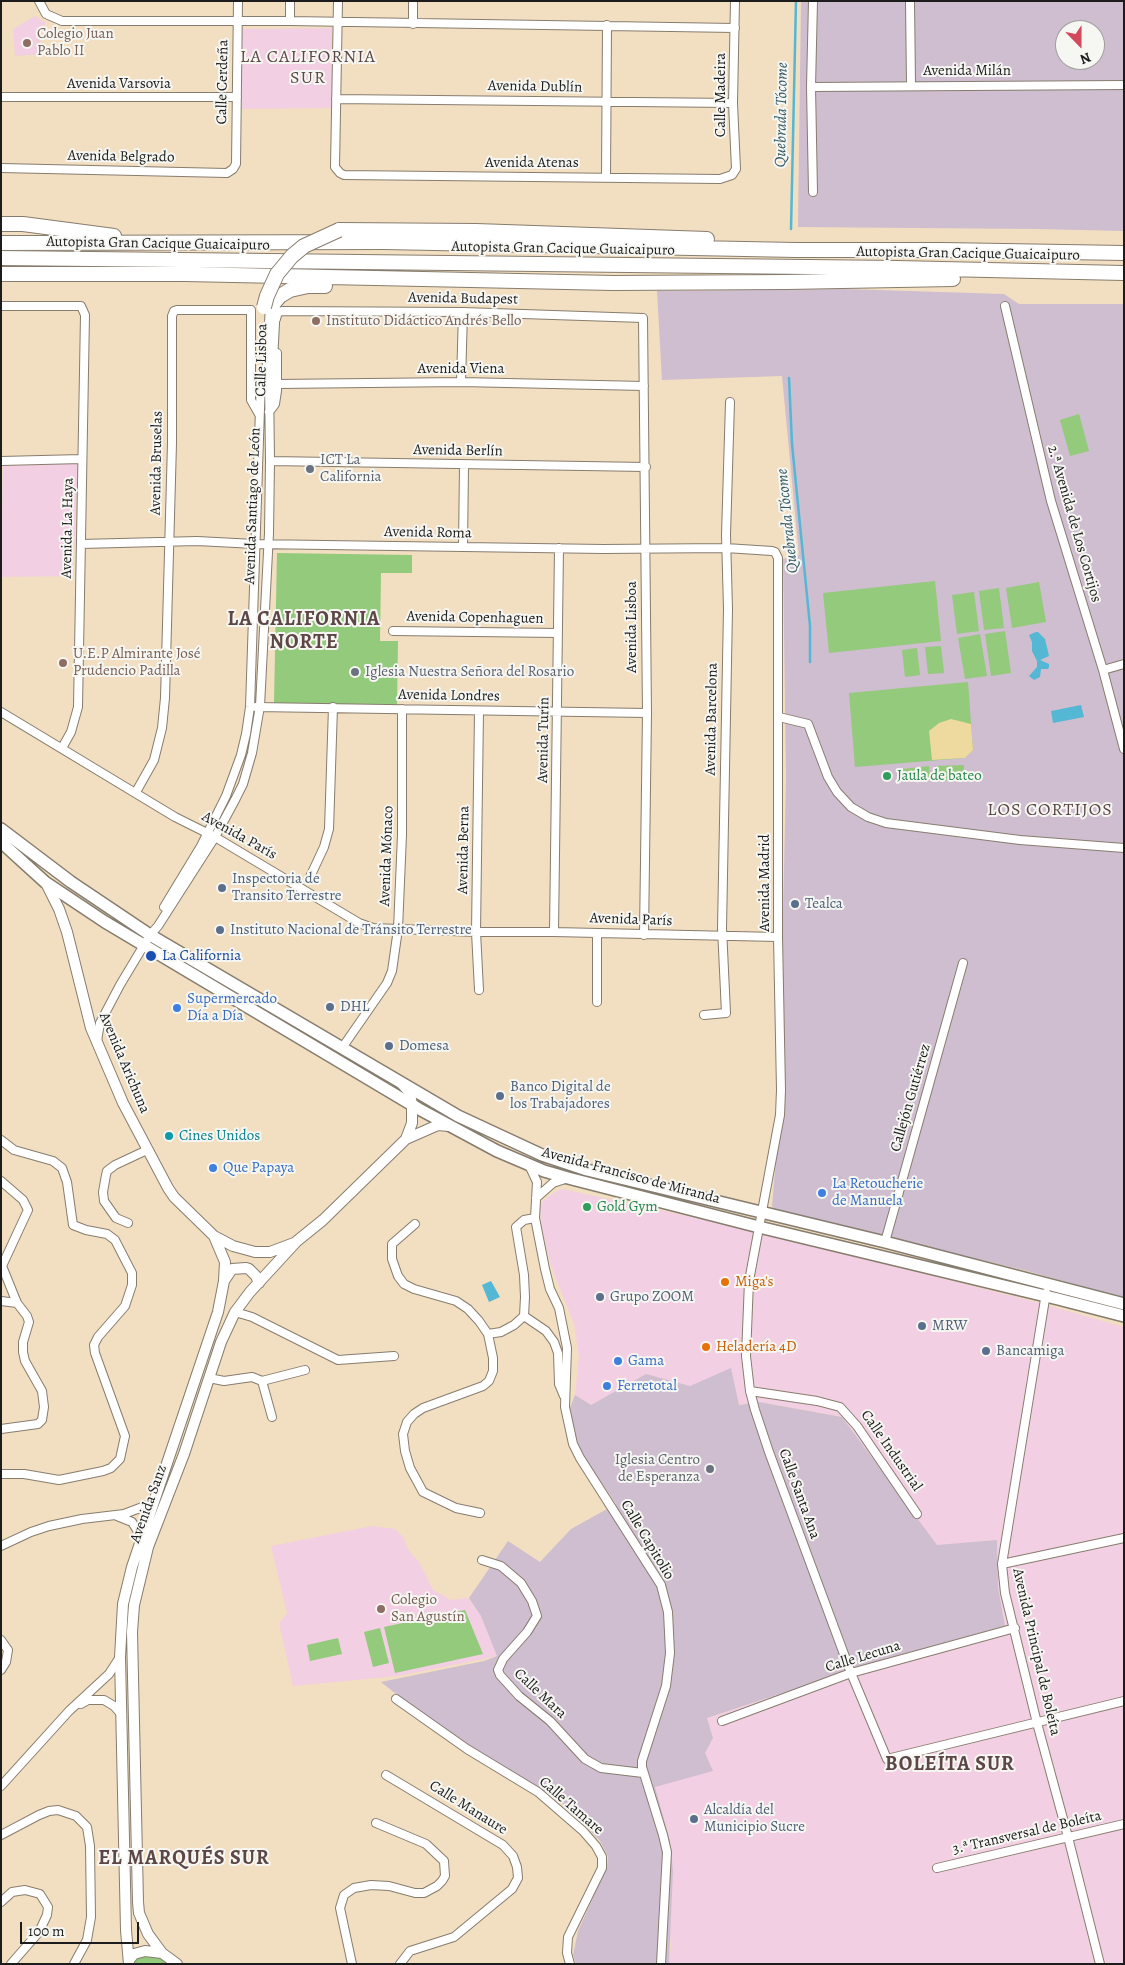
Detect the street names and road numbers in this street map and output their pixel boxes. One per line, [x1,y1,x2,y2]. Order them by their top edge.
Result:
street label: Calle Cerdeña [213,39,233,125]
street label: Calle Madeira [712,53,730,137]
street label: Avenida Milán [923,62,1011,80]
street label: Avenida Varsovia [67,75,171,93]
street label: Avenida Dublín [488,77,582,97]
street label: Avenida Belgrado [67,147,175,167]
street label: Avenida Atenas [485,154,579,172]
street label: Autopista Gran Cacique Guaicaipuro [46,233,270,255]
street label: Autopista Gran Cacique Guaicaipuro [451,238,675,260]
street label: Autopista Gran Cacique Guaicaipuro [856,243,1080,265]
street label: Avenida Budapest [408,289,518,309]
street label: Calle Lisboa [252,323,272,397]
street label: Avenida Viena [418,360,504,378]
street label: Avenida Bruselas [147,411,167,515]
street label: Avenida Santiago de León [241,427,265,585]
street label: Avenida Berlín [413,441,503,461]
street label: 2.ª Avenida de Los Cortijos [1043,444,1105,604]
street label: Avenida La Haya [58,477,78,579]
street label: Avenida Roma [384,523,472,543]
street label: Avenida Lisboa [623,581,641,673]
street label: Avenida Copenhaguen [406,608,544,628]
street label: Avenida Barcelona [702,662,722,776]
street label: Avenida Londres [398,686,500,706]
street label: Avenida Turín [534,697,554,783]
street label: Avenida Mónaco [376,805,398,907]
street label: Avenida Berna [454,806,474,894]
street label: Avenida París [198,808,280,864]
street label: Avenida Madrid [756,834,774,932]
street label: Avenida París [589,910,673,930]
street label: Avenida Arichuna [95,1010,153,1116]
street label: Callejón Gutiérrez [887,1042,935,1154]
street label: Avenida Francisco de Miranda [540,1144,722,1208]
street label: Calle Industrial [856,1407,926,1495]
street label: Calle Santa Ana [774,1446,824,1542]
street label: Avenida Sanz [127,1462,171,1546]
street label: Calle Capitolio [616,1497,678,1583]
street label: Avenida Principal de Boleíta [1008,1567,1064,1737]
street label: Calle Lecuna [823,1637,903,1677]
street label: Calle Mara [510,1665,570,1723]
street label: Calle Tamare [535,1773,607,1839]
street label: Calle Manaure [426,1777,510,1839]
street label: 3.ª Transversal de Boleíta [951,1807,1103,1859]

